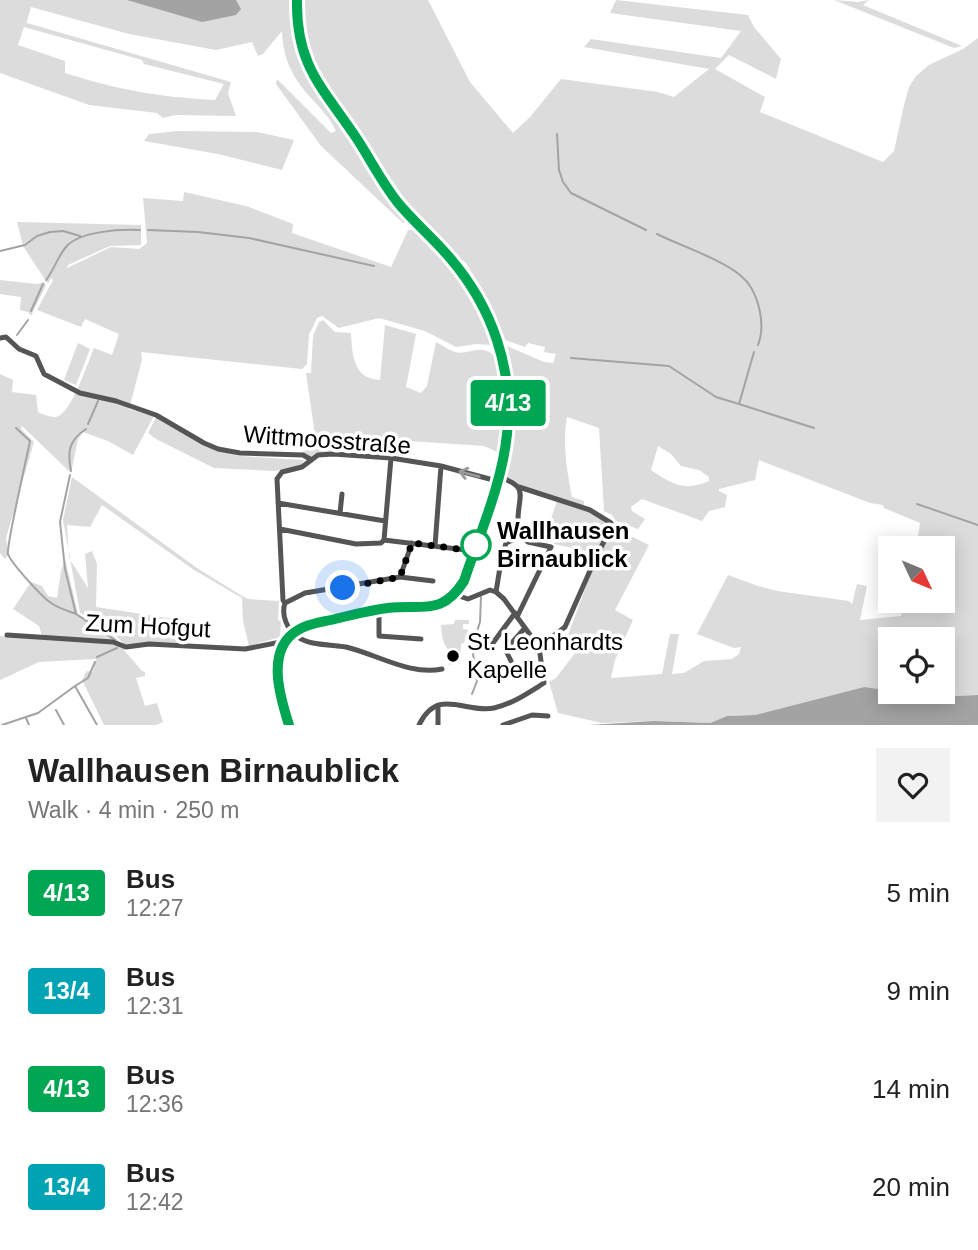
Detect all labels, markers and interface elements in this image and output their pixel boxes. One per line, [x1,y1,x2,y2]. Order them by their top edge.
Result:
line badge: 4/13 [459,380,557,426]
text: 4/13 [485,389,531,416]
street label: Wittmoosstraße [242,420,412,459]
one-way arrow [458,467,481,480]
place label: Wallhausen Birnaublick [497,517,629,572]
marker: Wallhausen Birnaublick [461,530,491,560]
north arrow [878,536,956,612]
map controls [878,536,955,704]
your location [325,570,360,605]
street label: Zum Hofgut [85,609,212,642]
button: locate [878,627,955,704]
place label: St. Leonhardts Kapelle [467,628,623,683]
marker: St. Leonhardts Kapelle [445,648,461,664]
button: heart [876,748,950,822]
text: Wallhausen Birnaublick [28,752,399,789]
text: Walk · 4 min · 250 m [28,797,239,823]
text: Bus [126,864,175,894]
text: 5 min [886,878,950,908]
text: 4/13 [43,879,90,906]
text: 12:27 [126,895,184,921]
text: Bus [126,962,175,992]
text: 9 min [886,976,950,1006]
text: 13/4 [43,977,90,1004]
text: 12:31 [126,993,184,1019]
text: Bus [126,1060,175,1090]
text: 14 min [872,1074,950,1104]
text: 4/13 [43,1075,90,1102]
text: 12:36 [126,1091,184,1117]
text: Bus [126,1158,175,1188]
text: 20 min [872,1172,950,1202]
text: 13/4 [43,1173,90,1200]
text: 12:42 [126,1189,184,1215]

